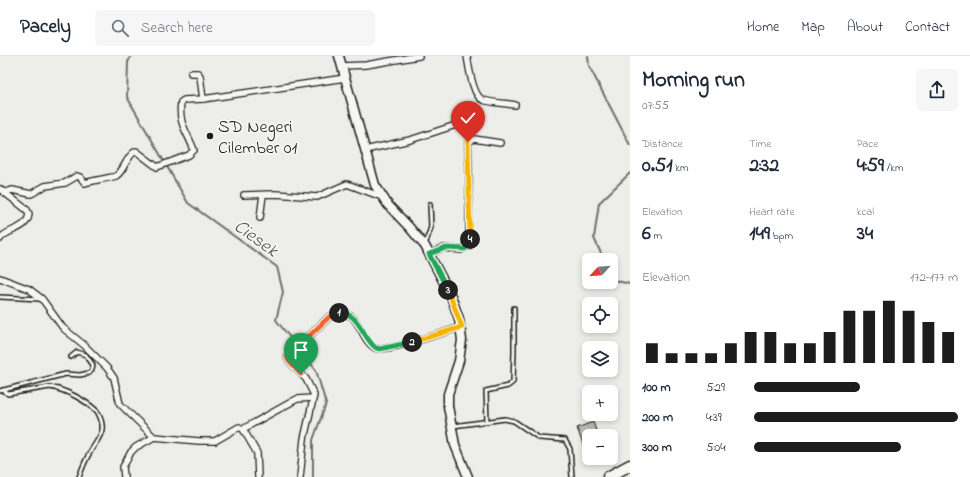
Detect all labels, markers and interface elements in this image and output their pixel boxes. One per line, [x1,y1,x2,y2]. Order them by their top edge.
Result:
search box [95,10,375,46]
text: Pacely [20,14,71,41]
icon: search [109,17,131,39]
text: Search here [141,17,213,39]
text: Home [747,17,779,38]
text: Map [801,17,825,38]
text: About [847,17,883,38]
text: Contact [905,17,950,38]
text: Morning run [642,65,745,97]
button: share [916,69,958,111]
text: 07:55 [642,96,669,115]
pin [451,101,485,142]
icon: check [457,107,479,129]
place label: SD Negeri Cilember 01 [218,115,298,162]
marker: SD Negeri Cilember 01 [205,131,215,141]
text: Distance [642,136,683,152]
text: Time [749,136,771,152]
text: Pace [857,136,878,152]
text: 0.51 [642,152,673,181]
text: 2:32 [749,152,779,181]
text: 4:59 [857,152,884,181]
text: km [673,160,689,176]
text: /km [884,160,904,176]
text: Elevation [642,204,682,220]
text: Heart rate [749,204,794,220]
text: kcal [857,204,874,220]
water label: Ciesek [228,214,284,265]
text: 6 [642,220,651,249]
text: 149 [749,220,770,249]
text: 34 [857,220,873,249]
text: m [651,228,662,244]
text: bpm [770,228,793,244]
pin: 4 [460,229,480,249]
text: 4 [468,231,472,247]
north arrow [582,253,618,289]
map controls [582,253,618,465]
text: Elevation [642,268,690,287]
text: 172–177 m [910,268,958,287]
pin: 3 [438,280,458,300]
text: 3 [446,282,450,298]
button: locate [582,297,618,333]
pin: 1 [329,303,349,323]
text: 1 [337,305,341,321]
pin: 2 [402,332,422,352]
pin [284,333,318,374]
text: 2 [409,334,415,350]
icon: arrive [290,339,312,361]
button: layers [582,341,618,377]
text: 100 m [642,378,671,397]
text: 5:29 [706,378,725,397]
button: + [582,385,618,421]
text: 200 m [642,408,673,427]
text: 4:39 [706,408,722,427]
button: − [582,429,618,465]
text: 300 m [642,438,672,457]
text: 5:04 [706,438,726,457]

